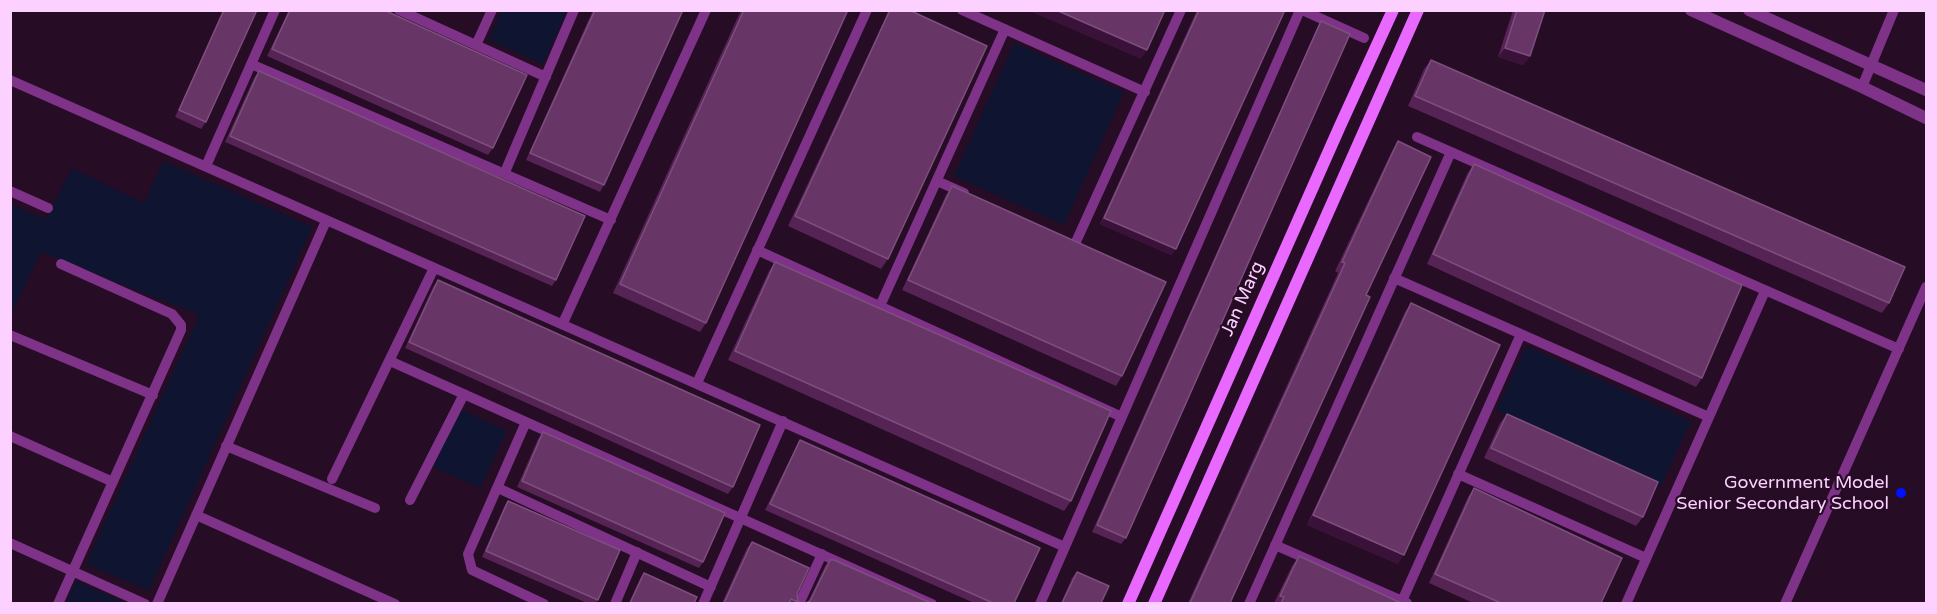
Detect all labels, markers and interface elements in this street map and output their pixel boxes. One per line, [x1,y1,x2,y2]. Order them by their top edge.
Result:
street label: Jan Marg [1217,258,1269,340]
place label: Government Model Senior Secondary School [1676,472,1889,514]
marker: Government Model Senior Secondary School [1894,486,1908,500]

